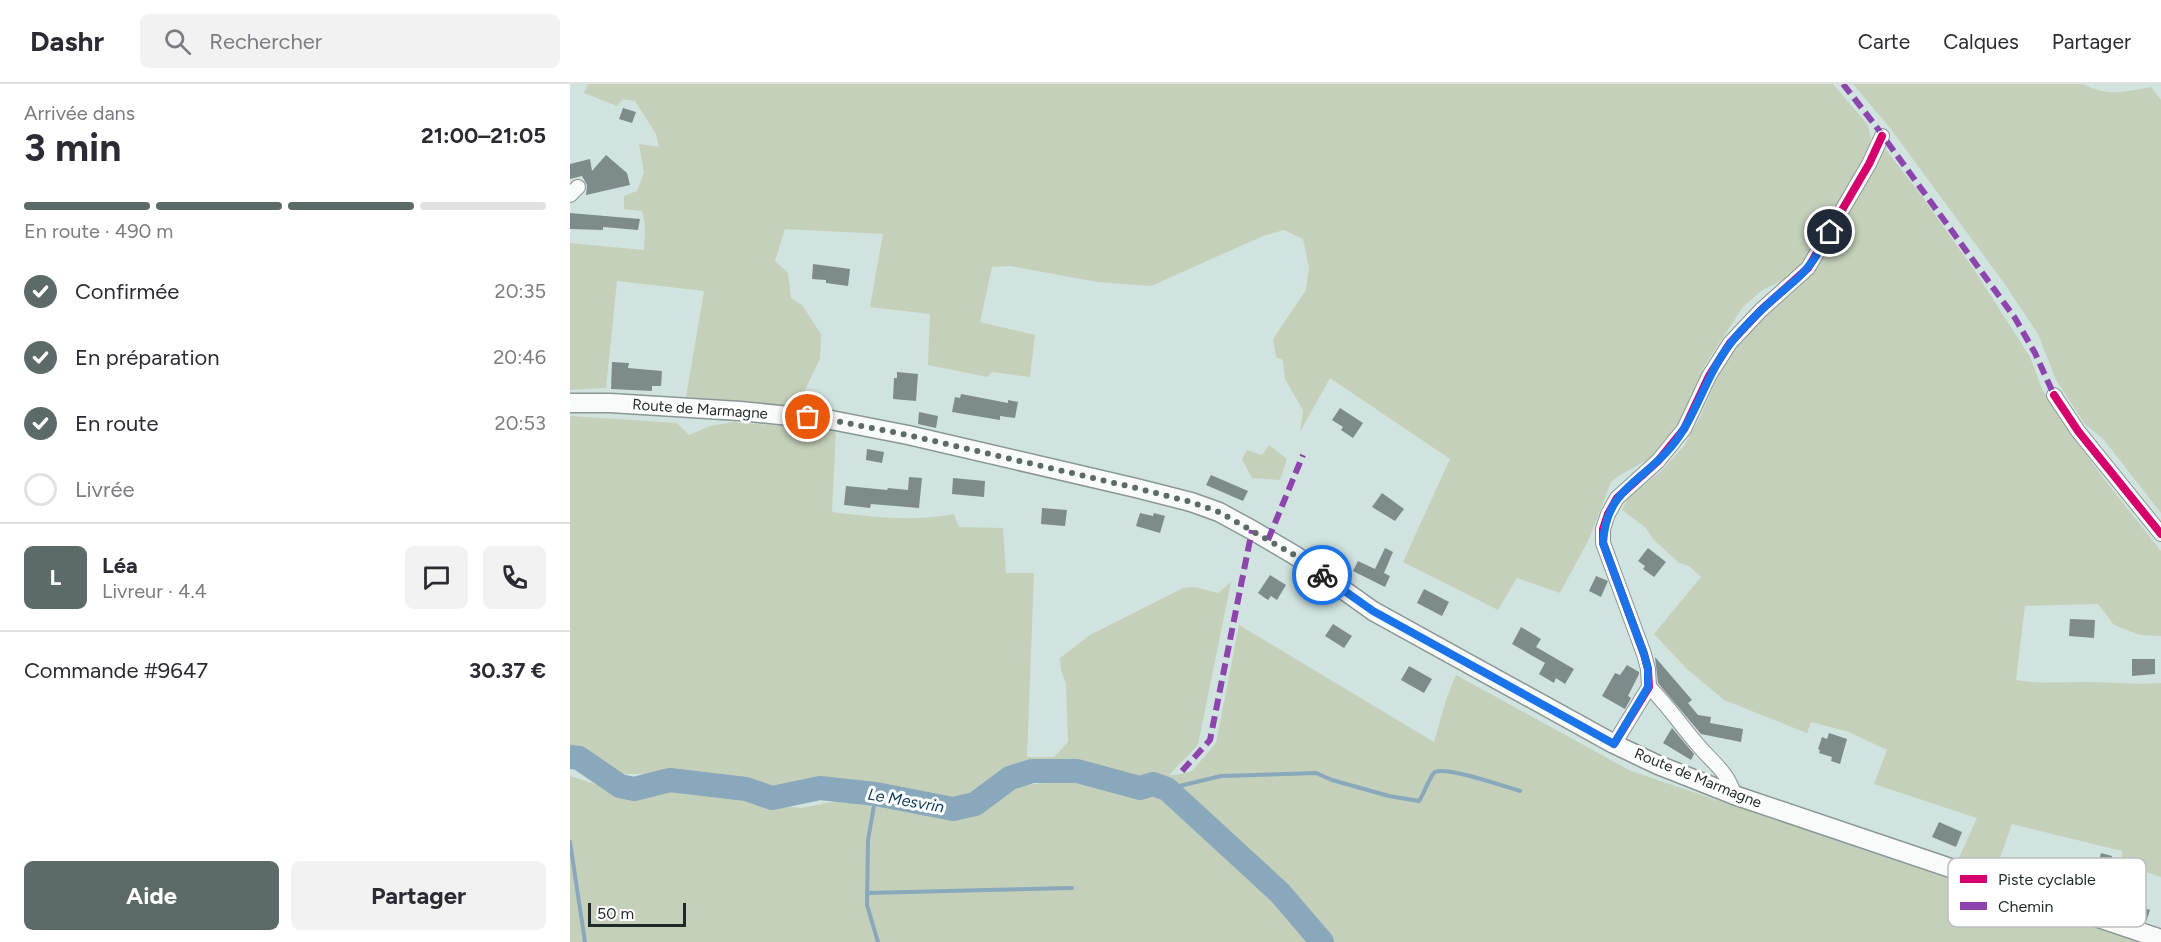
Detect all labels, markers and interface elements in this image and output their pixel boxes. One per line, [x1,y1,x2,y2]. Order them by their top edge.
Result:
search box [140,14,560,68]
text: Dashr [30,24,104,58]
icon: search [161,25,194,58]
text: Rechercher [209,28,322,55]
text: Carte [1858,29,1910,54]
text: Calques [1943,29,2019,54]
text: Partager [2052,29,2131,54]
text: Arrivée dans [24,101,135,125]
text: 21:00–21:05 [421,122,546,149]
text: 3 min [24,124,121,171]
pin [1804,206,1855,257]
icon: home [1813,215,1846,248]
text: En route · 490 m [24,219,173,243]
icon: check [24,275,57,308]
text: Confirmée [75,278,179,305]
text: 20:35 [495,279,546,303]
icon: check [24,341,57,374]
text: En préparation [75,344,220,371]
text: 20:46 [493,345,546,369]
pin [782,391,833,442]
street label: Route de Marmagne [632,395,768,423]
icon: bag [791,400,824,433]
icon: check [24,407,57,440]
text: En route [75,410,158,437]
text: 20:53 [495,411,546,435]
text: Livrée [75,476,134,503]
courier [1292,545,1352,605]
button: chat [405,546,468,609]
button: phone [483,546,546,609]
text: Léa [102,552,138,579]
icon: bike [1306,559,1339,592]
text: L [50,564,61,591]
text: Livreur · 4.4 [102,579,207,603]
text: Commande #9647 [24,657,208,684]
text: 30.37 € [469,657,546,684]
street label: Route de Marmagne [1632,744,1764,812]
water label: Le Mesvrin [866,784,946,817]
legend [1948,858,2146,927]
button: Aide [24,861,279,930]
button: Partager [291,861,546,930]
text: Piste cyclable [1998,870,2096,889]
text: Chemin [1998,897,2054,916]
scale bar [588,900,686,928]
text: 50 m [597,904,634,923]

